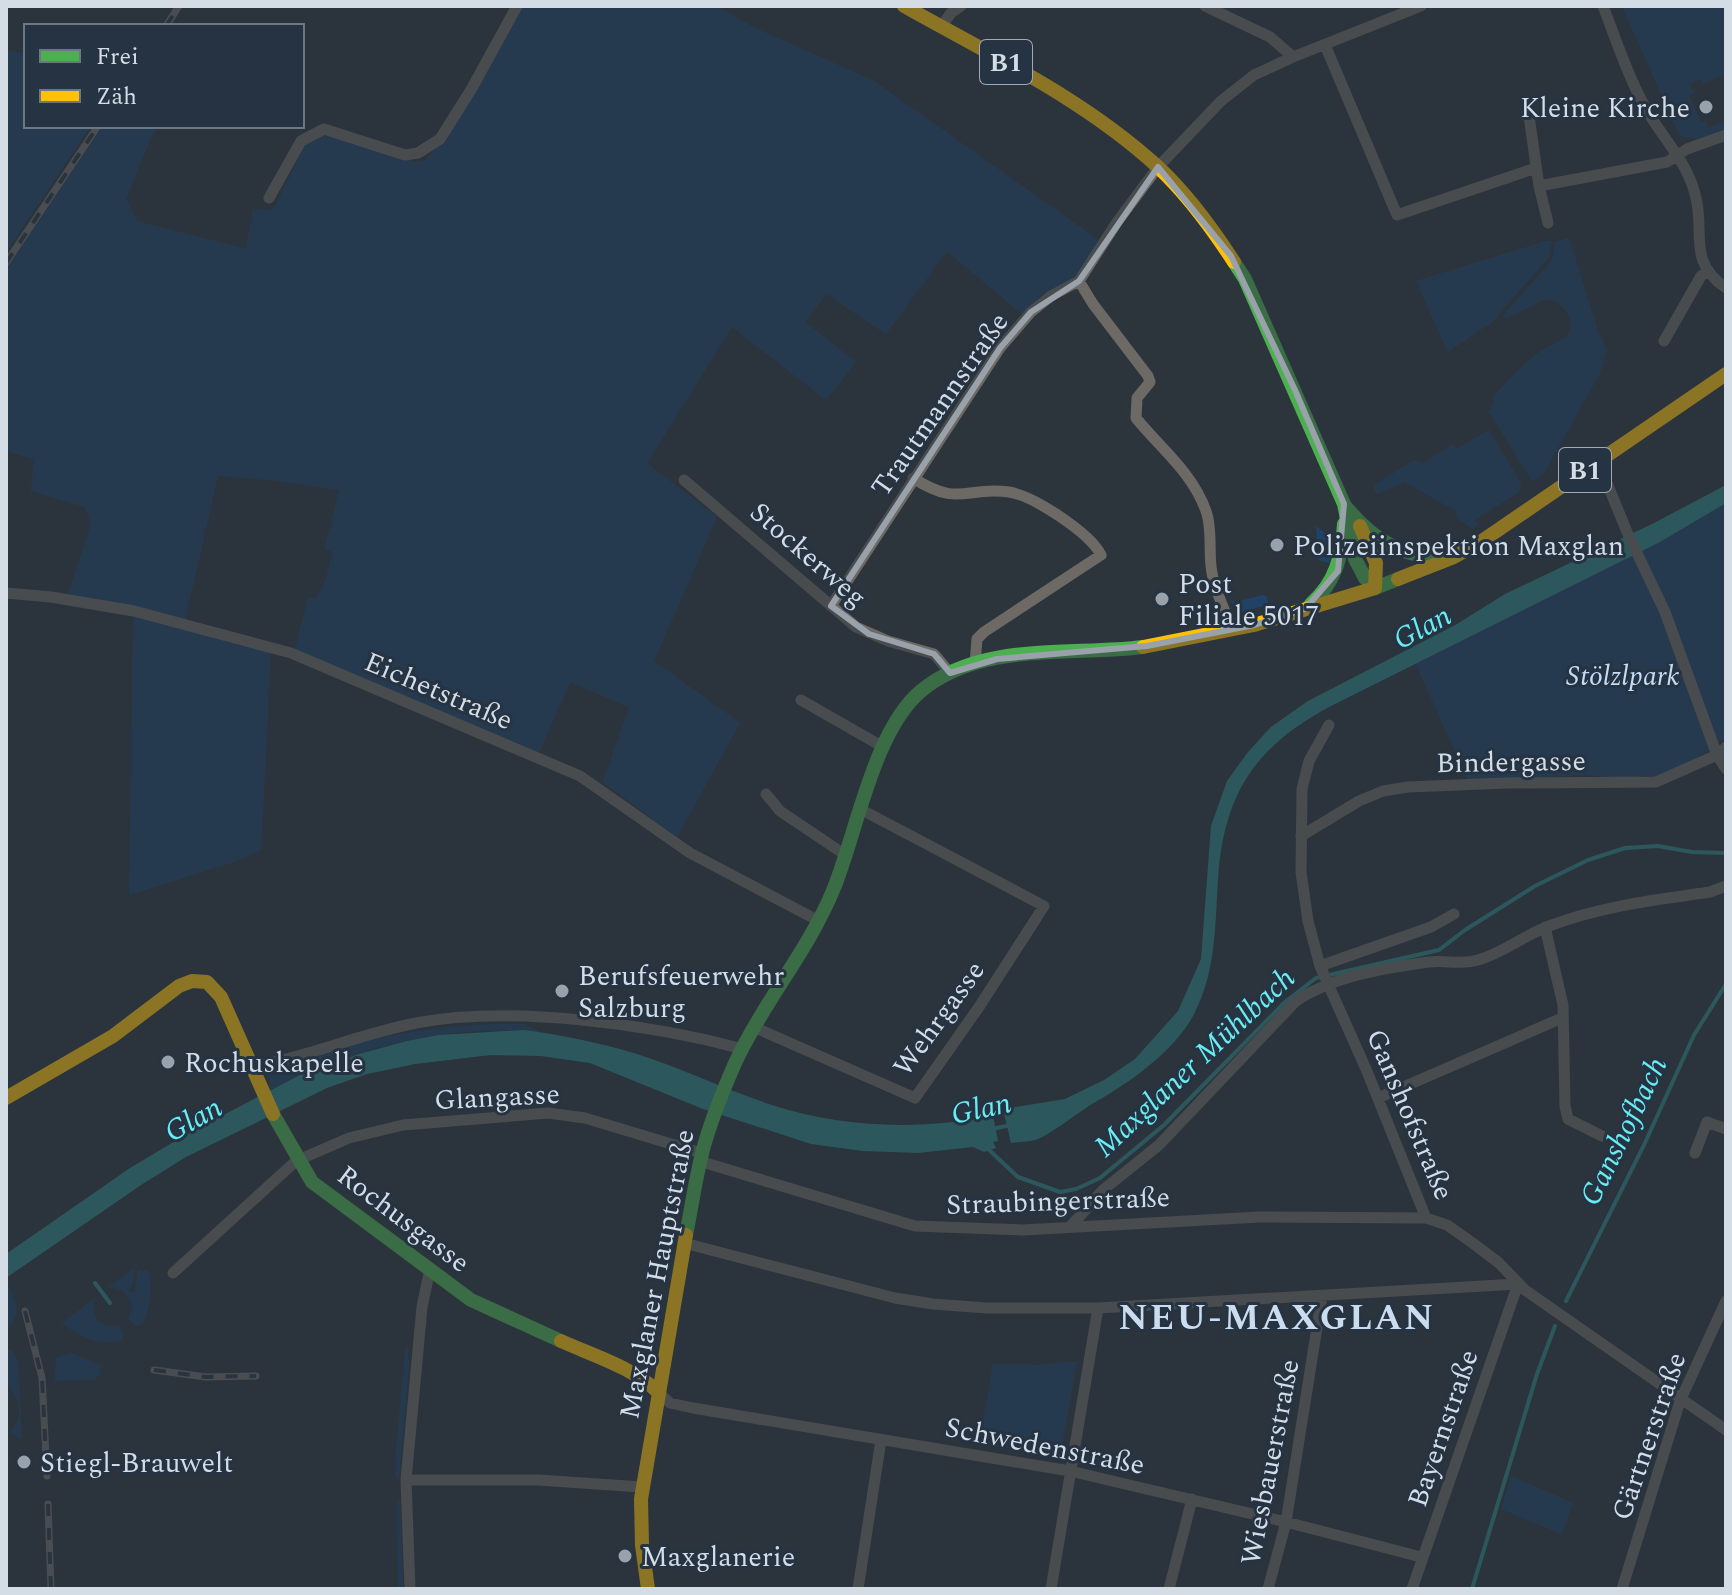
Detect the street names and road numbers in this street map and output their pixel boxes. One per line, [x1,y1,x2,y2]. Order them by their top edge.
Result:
road number: B1 [980,40,1032,84]
street label: Trautmannstraße [860,304,1020,506]
road number: B1 [1559,448,1611,492]
street label: Stockerweg [740,492,876,618]
street label: Eichetstraße [357,641,519,742]
street label: Bindergasse [1436,740,1586,785]
street label: Wehrgasse [882,952,996,1086]
street label: Ganshofstraße [1354,1022,1465,1207]
street label: Glangasse [433,1073,561,1122]
street label: Maxglaner Hauptstraße [608,1126,707,1423]
street label: Rochusgasse [327,1155,479,1284]
street label: Straubingerstraße [945,1176,1171,1227]
street label: Bayernstraße [1396,1344,1490,1513]
street label: Gärtnerstraße [1601,1347,1698,1526]
street label: Wiesbauerstraße [1229,1356,1311,1569]
street label: Schwedenstraße [941,1406,1148,1487]

